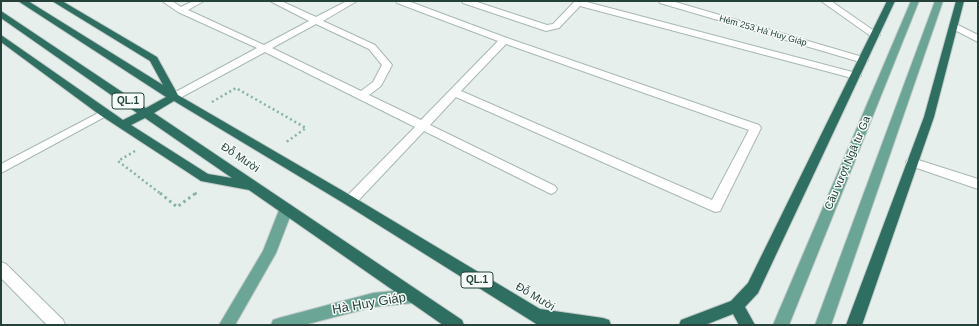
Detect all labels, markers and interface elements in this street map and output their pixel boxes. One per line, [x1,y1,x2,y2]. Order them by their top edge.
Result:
street label: Hẻm 253 Hà Huy Giáp [718,13,808,49]
road number: QL.1 [112,93,144,109]
street label: Cầu vượt Ngã tư Ga [822,114,874,212]
street label: Đỗ Mười [218,140,262,176]
road number: QL.1 [461,272,493,288]
street label: Đỗ Mười [513,280,557,314]
street label: Hà Huy Giáp [331,290,407,318]

